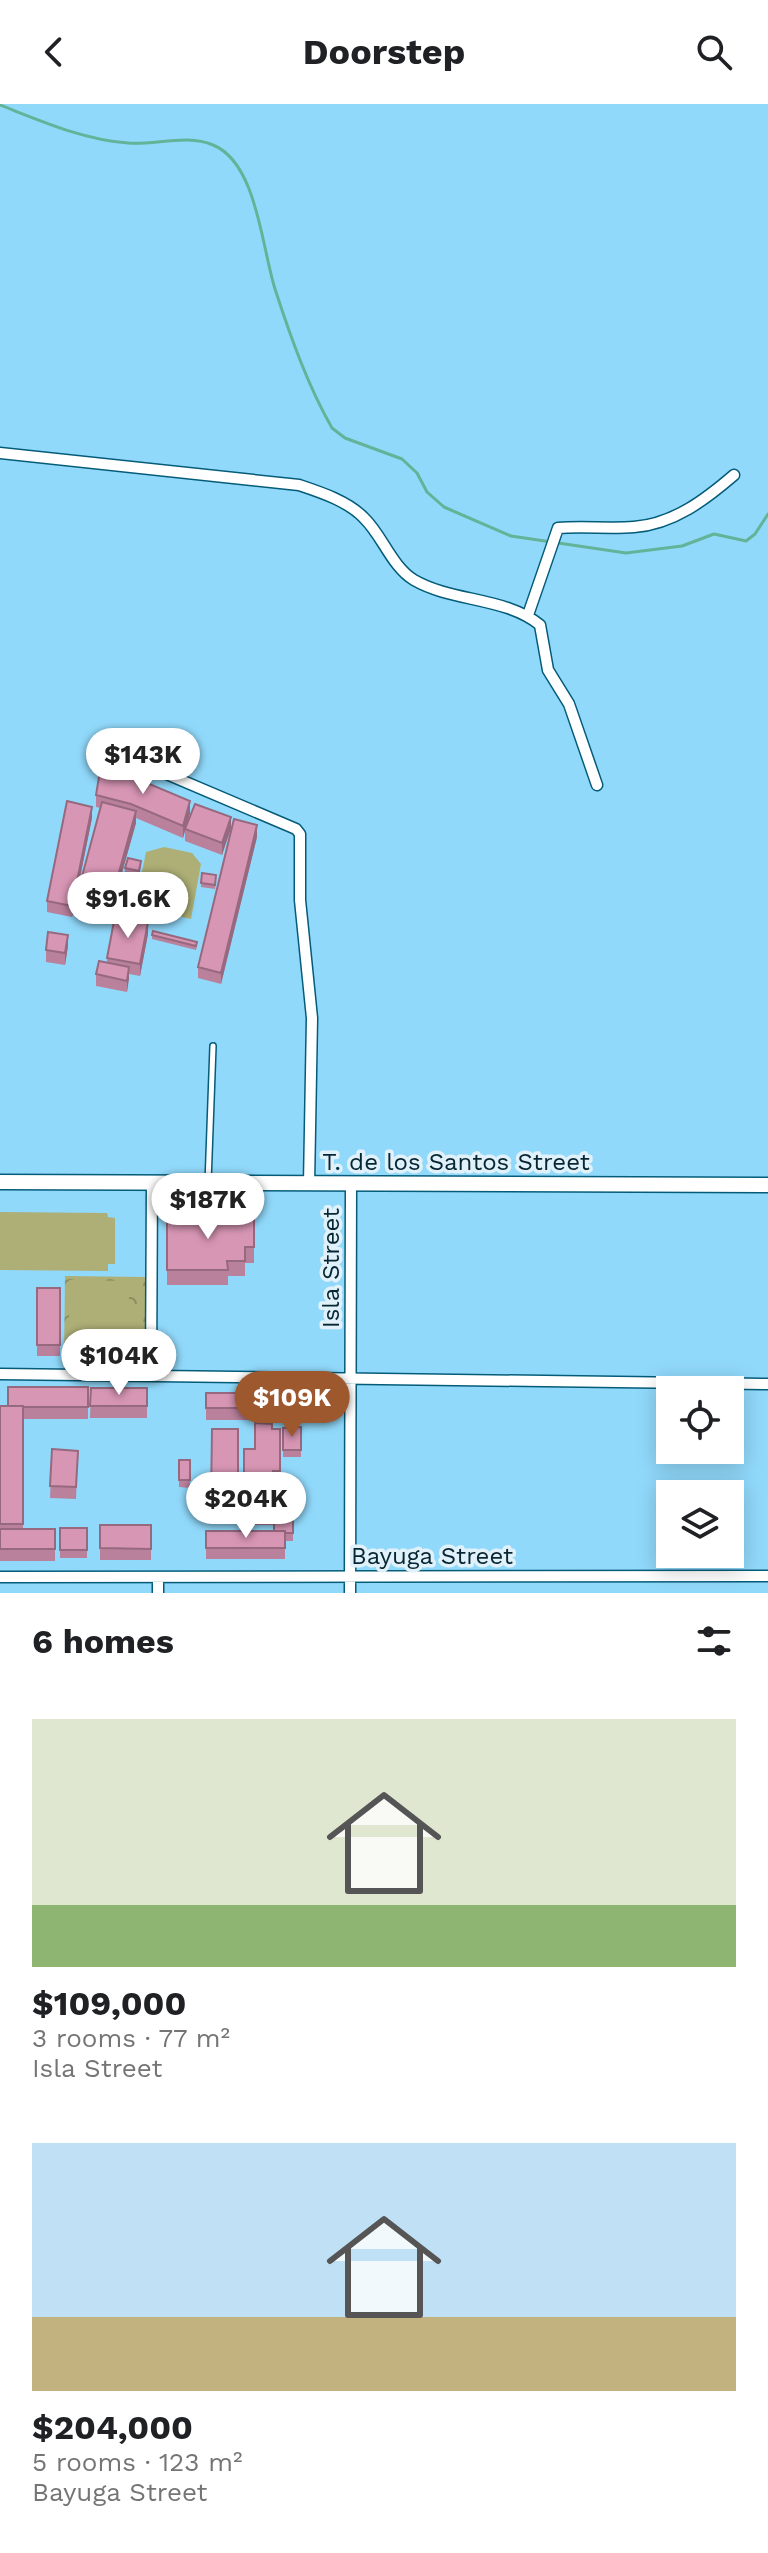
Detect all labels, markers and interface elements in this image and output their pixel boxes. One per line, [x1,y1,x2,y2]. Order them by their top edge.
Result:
icon: back [32,30,76,74]
icon: search [692,30,736,74]
text: Doorstep [303,31,465,73]
pin: $143K [87,728,199,796]
text: $143K [104,739,182,769]
pin: $91.6K [63,872,193,940]
text: $91.6K [85,883,171,913]
street label: T. de los Santos Street [322,1148,590,1176]
pin: $187K [152,1173,264,1241]
text: $187K [169,1184,247,1214]
street label: Isla Street [317,1208,345,1328]
pin: $104K [63,1329,175,1397]
text: $104K [79,1340,159,1370]
pin: $109K [236,1371,348,1439]
map controls [656,1376,744,1568]
button: locate [656,1376,744,1464]
text: $109K [253,1382,331,1412]
pin: $204K [190,1472,302,1540]
button: layers [656,1480,744,1568]
text: $204K [204,1483,288,1513]
street label: Bayuga Street [351,1542,513,1570]
icon: filters [692,1619,736,1663]
text: 6 homes [32,1621,174,1661]
icon: home [312,1771,456,1915]
text: $109,000 [32,1983,186,2023]
text: 3 rooms · 77 m² [32,2023,230,2053]
text: Isla Street [32,2053,162,2083]
icon: home [312,2195,456,2339]
text: $204,000 [32,2407,193,2447]
text: 5 rooms · 123 m² [32,2447,243,2477]
text: Bayuga Street [32,2477,207,2507]

